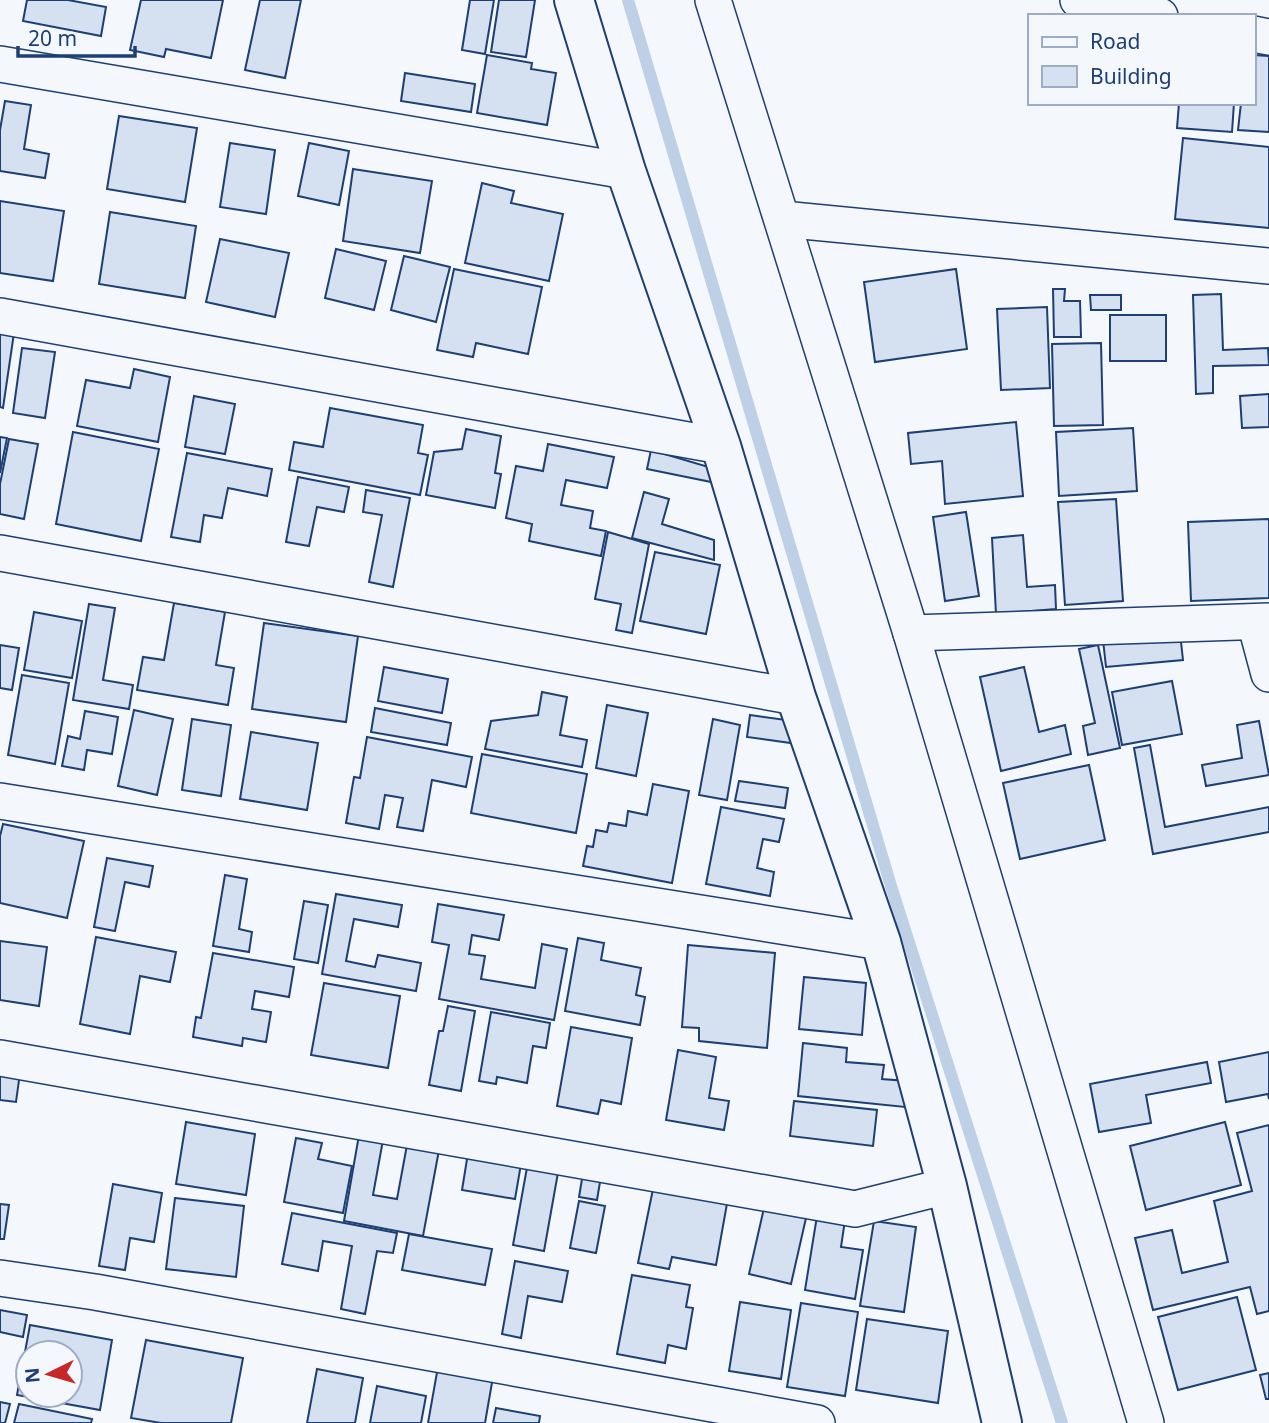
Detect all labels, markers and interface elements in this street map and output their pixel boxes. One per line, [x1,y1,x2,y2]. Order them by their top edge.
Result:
scale bar [18,14,135,58]
legend [1028,14,1255,105]
text: 20 m [28,24,77,52]
text: Road [1090,27,1140,55]
text: Building [1090,62,1172,90]
north arrow [14,1339,84,1409]
text: N [18,1367,46,1384]

